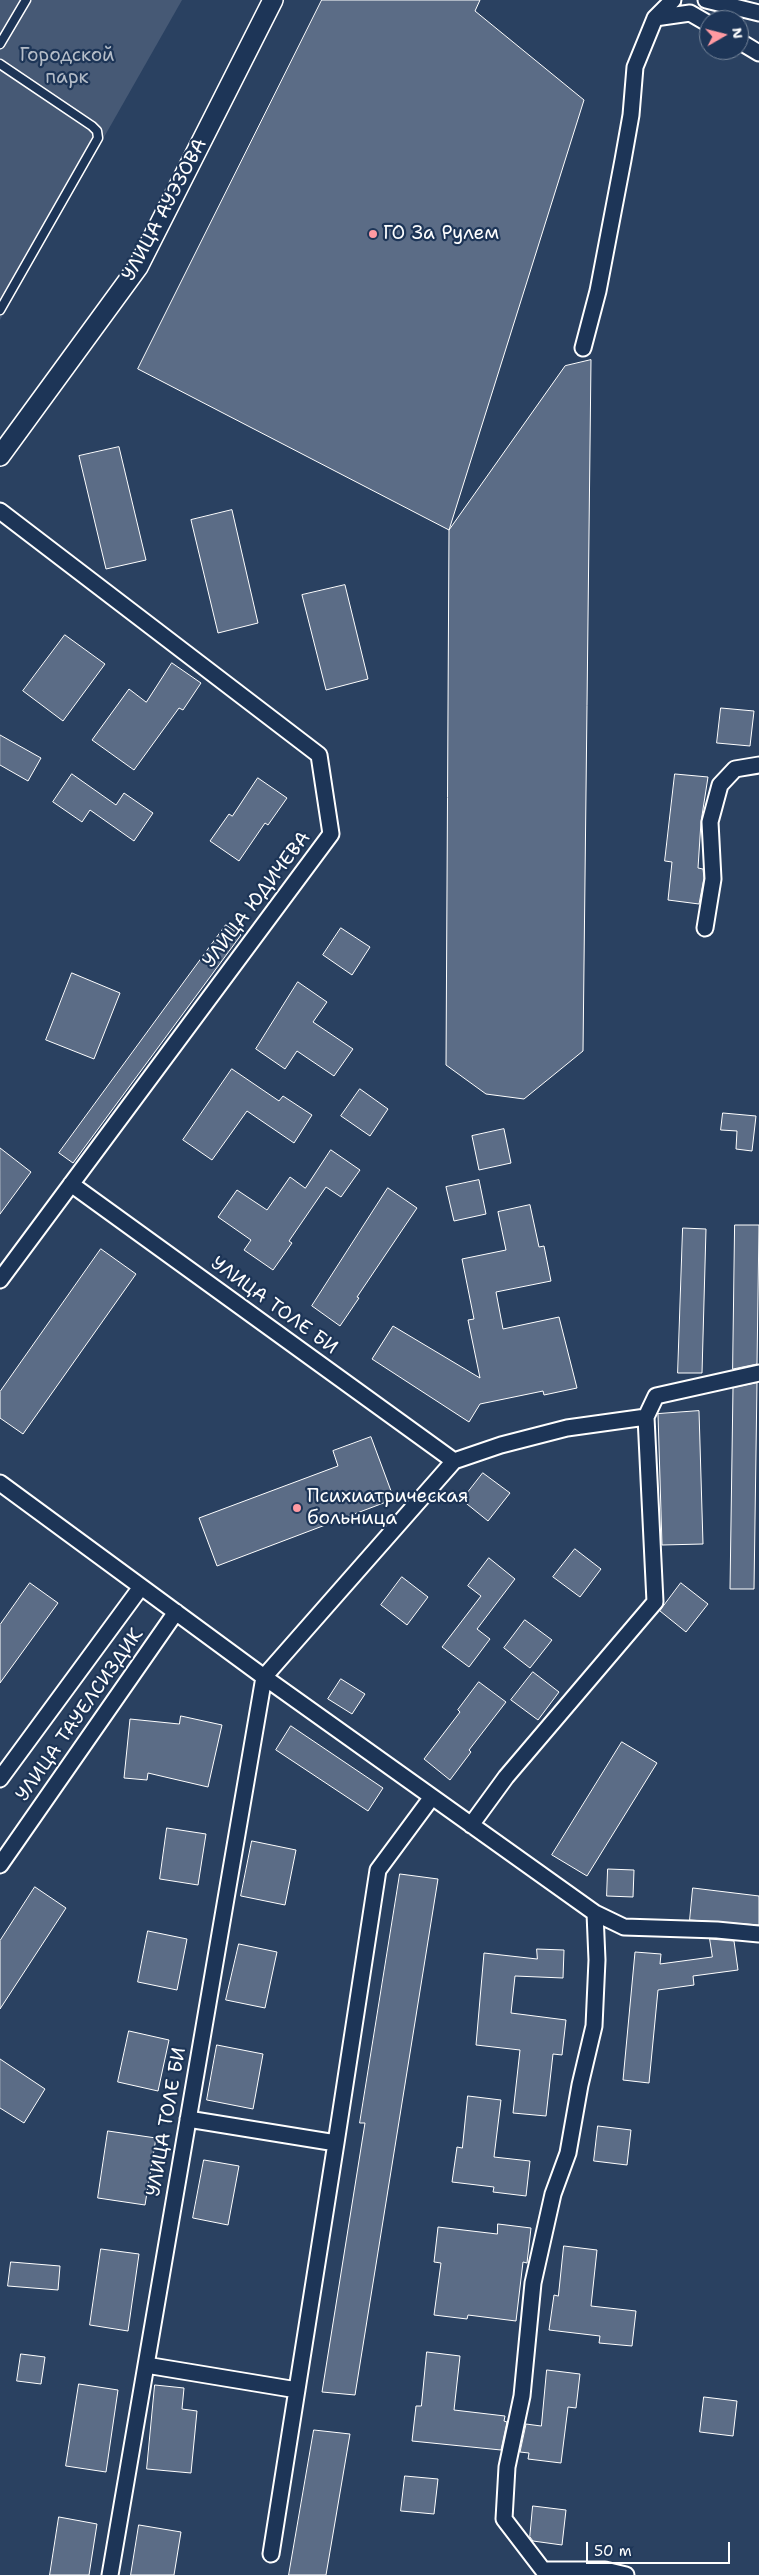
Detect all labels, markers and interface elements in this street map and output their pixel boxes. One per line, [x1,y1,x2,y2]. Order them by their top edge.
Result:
north arrow [699,10,749,60]
text: N [728,26,748,40]
park label: Городской парк [19,45,115,89]
street label: УЛИЦА АУЭЗОВА [118,135,212,285]
place label: ГО За Рулем [383,223,499,245]
marker: ГО За Рулем [367,228,379,240]
street label: УЛИЦА ЮДИЧЕВА [198,827,316,973]
street label: УЛИЦА ТОЛЕ БИ [206,1252,342,1360]
place label: Психиатрическая больница [307,1486,469,1530]
marker: Психиатрическая больница [291,1502,303,1514]
street label: УЛИЦА ТАУЕЛСИЗДИК [11,1624,149,1806]
street label: УЛИЦА ТОЛЕ БИ [143,2046,191,2198]
scale bar [589,2532,733,2564]
text: 50 m [594,2541,632,2561]

